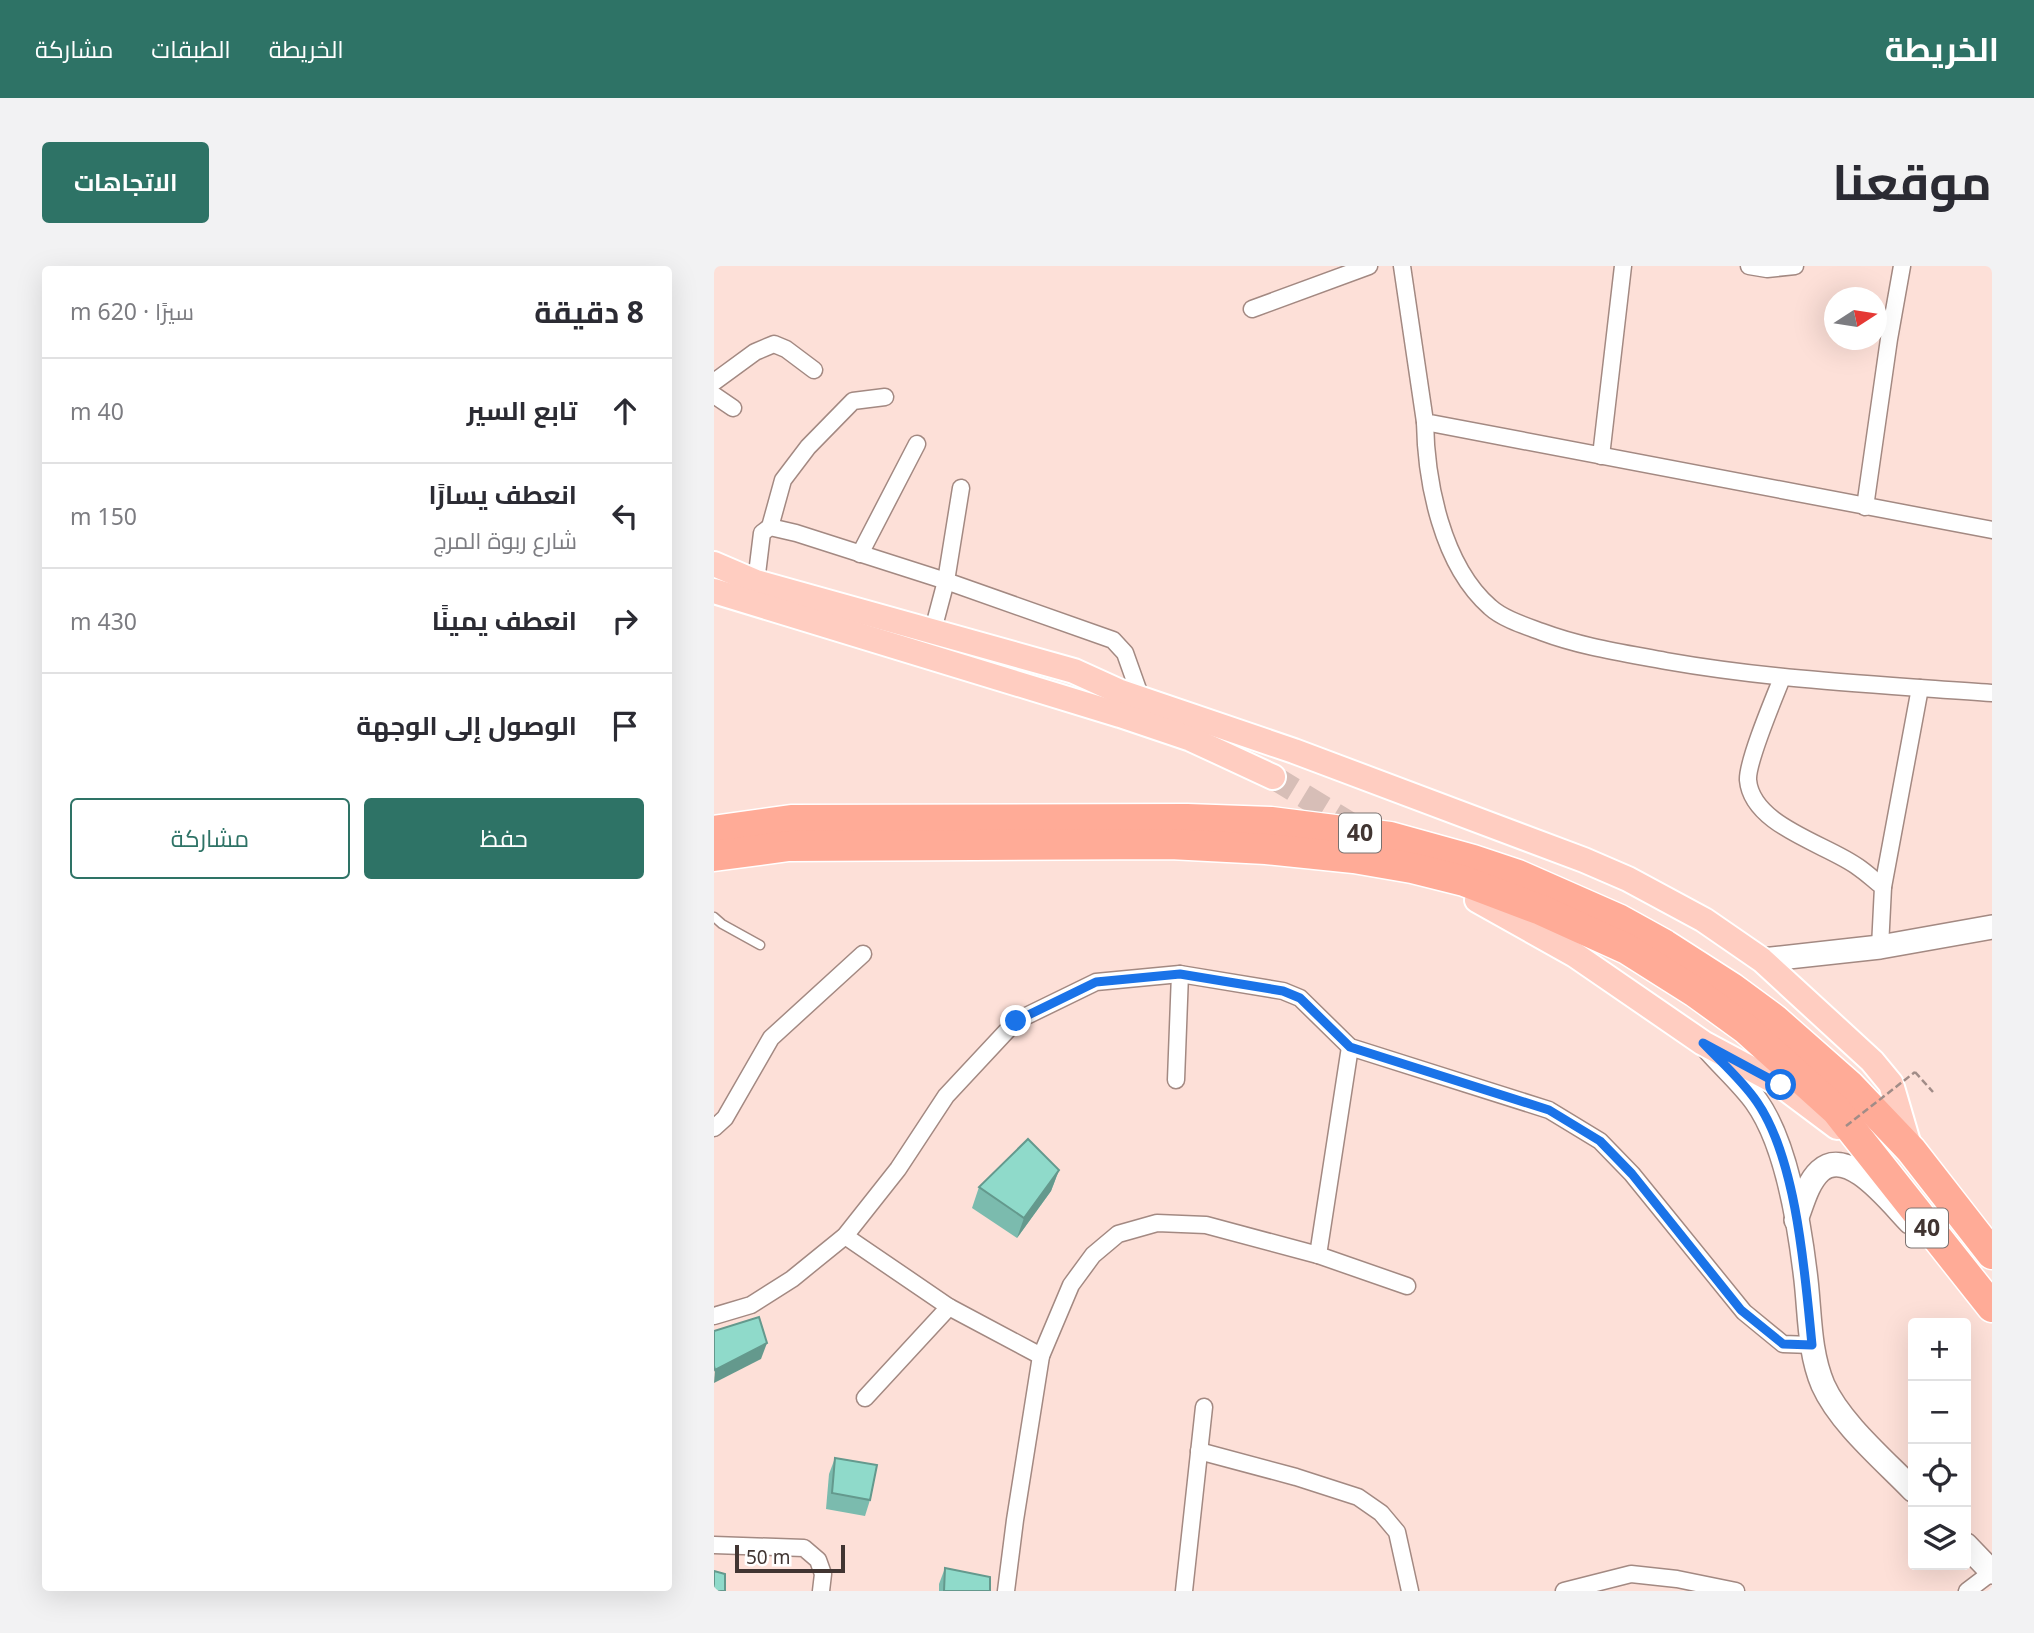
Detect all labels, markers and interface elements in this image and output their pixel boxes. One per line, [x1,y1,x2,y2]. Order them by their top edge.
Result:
text: الخريطة [1885,26,1999,71]
text: مشاركة [35,32,113,65]
text: الطبقات [151,32,231,65]
text: الخريطة [269,32,344,65]
button: الاتجاهات [42,142,209,223]
text: موقعنا [1832,148,1992,214]
north arrow [1824,287,1887,350]
text: 8 دقيقة [534,291,644,332]
text: سيرًا · 620 m [70,295,194,327]
text: تابع السير [467,392,577,428]
icon: ahead [606,392,644,430]
text: 40 m [70,395,124,427]
text: انعطف يسارًا [428,476,577,512]
icon: left [606,497,644,535]
text: 150 m [70,500,137,532]
text: شارع ربوة المرج [433,524,577,556]
text: انعطف يمينًا [432,602,577,638]
icon: right [606,602,644,640]
text: 430 m [70,605,137,637]
text: الوصول إلى الوجهة [356,707,577,743]
icon: arrive [606,707,644,745]
button: مشاركة [70,798,350,879]
button: حفظ [364,798,644,879]
road number: 40 [1339,814,1381,852]
route end [1000,1005,1031,1036]
route start [1765,1069,1796,1100]
road number: 40 [1906,1208,1948,1247]
map controls [1908,1318,1971,1570]
button: + [1908,1318,1971,1381]
button: − [1908,1381,1971,1444]
button: locate [1908,1444,1971,1507]
button: layers [1908,1507,1971,1570]
scale bar [735,1542,845,1574]
text: 50 m [746,1544,790,1570]

